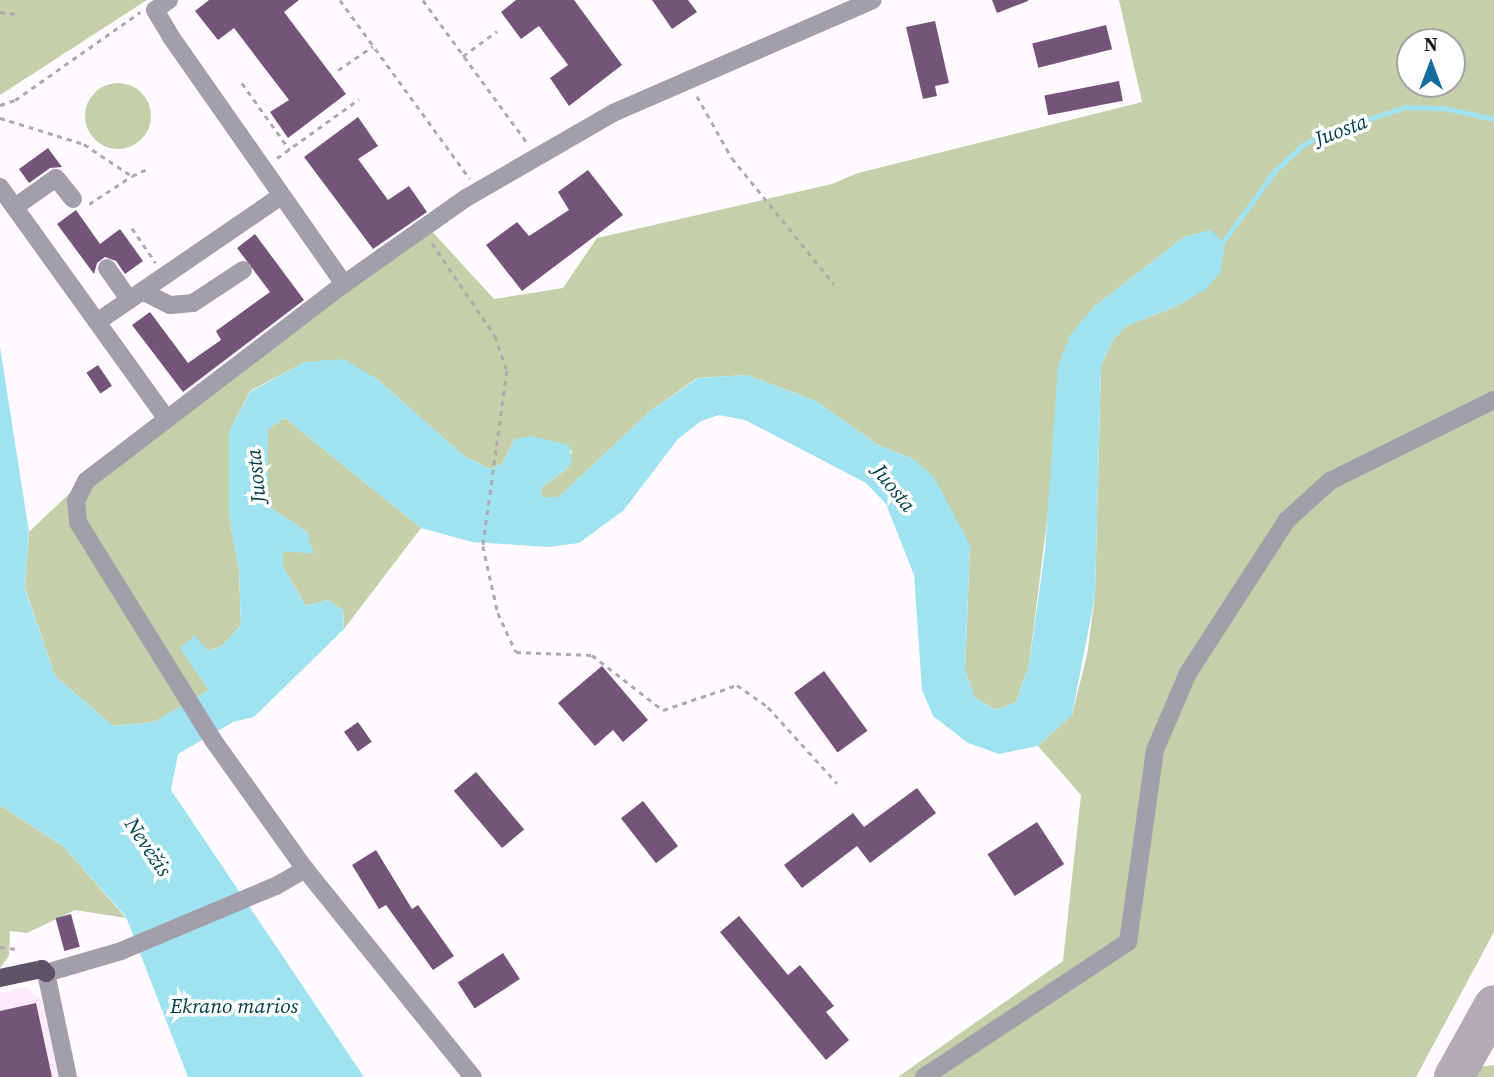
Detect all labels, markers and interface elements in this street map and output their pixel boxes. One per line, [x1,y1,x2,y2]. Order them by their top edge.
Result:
north arrow [1396,28,1466,98]
text: N [1424,31,1438,57]
water label: Juosta [1311,109,1371,151]
water label: Juosta [241,448,271,504]
water label: Juosta [867,459,921,517]
water label: Nevėžis [119,813,177,881]
water label: Ekrano marios [170,993,298,1019]

